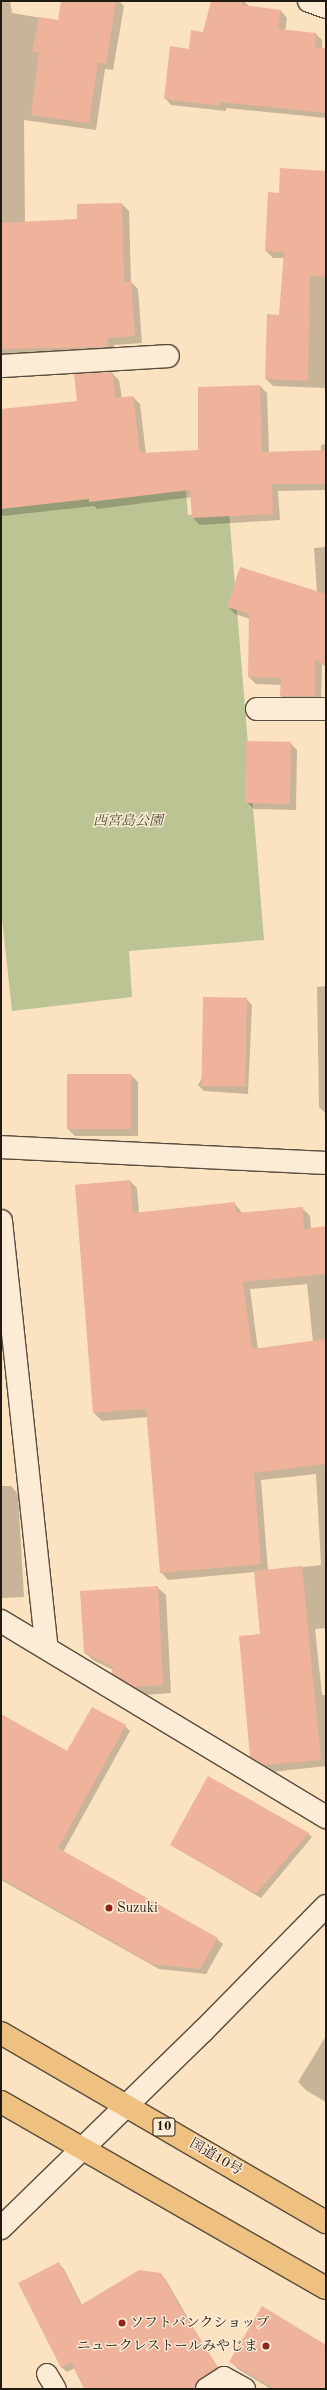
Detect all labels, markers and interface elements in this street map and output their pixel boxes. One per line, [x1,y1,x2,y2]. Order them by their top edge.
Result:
park label: 西宮島公園 [93,813,163,829]
place label: Suzuki [117,1900,158,1916]
marker: Suzuki [104,1903,114,1913]
road number: 10 [152,2116,176,2138]
street label: 国道10号 [187,2135,245,2179]
place label: ソフトバンクショップ [130,2315,270,2331]
marker: ソフトバンクショップ [117,2318,127,2328]
place label: ニュークレストールみやじま [76,2338,258,2354]
marker: ニュークレストールみやじま [261,2341,271,2351]

